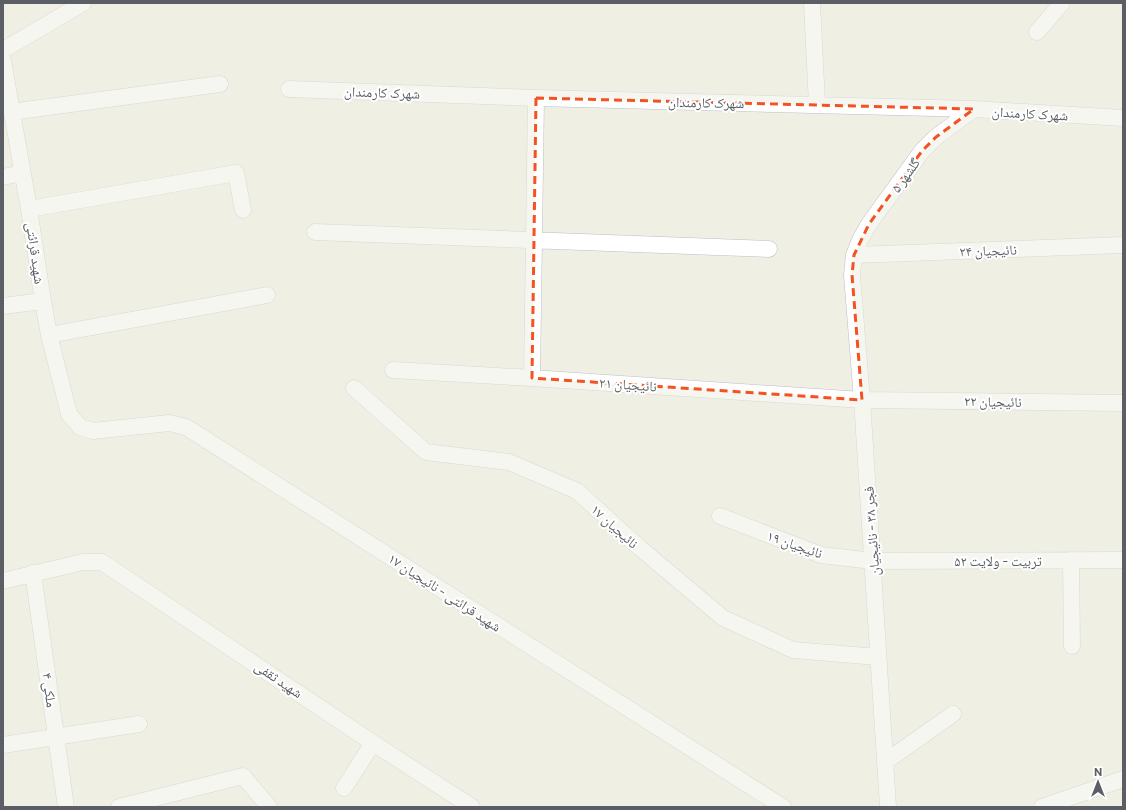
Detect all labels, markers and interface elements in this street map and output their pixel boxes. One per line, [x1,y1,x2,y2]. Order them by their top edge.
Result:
street label: شهرک کارمندان [343,82,420,103]
street label: شهرک کارمندان [668,93,744,112]
street label: شهرک کارمندان [991,103,1069,124]
street label: گلشهر ۵ [887,154,924,196]
street label: شهید قرائتی [22,221,49,285]
street label: نائیجیان ۲۴ [959,240,1017,261]
street label: نائیجیان ۲۱ [599,374,657,395]
street label: نائیجیان ۲۲ [964,392,1022,411]
street label: فجر ۳۸ - نائیجیان [859,485,884,576]
street label: نائیجیان ۱۷ [587,500,642,552]
street label: نائیجیان ۱۹ [765,527,825,562]
street label: شهید قرائتی - نائیجیان ۱۷ [385,549,505,636]
street label: تربیت - ولایت ۵۲ [954,552,1042,570]
street label: شهید ثقفی [251,657,306,702]
street label: ملکی ۴ [38,672,61,709]
north arrow [1078,762,1118,802]
text: N [1094,765,1102,778]

